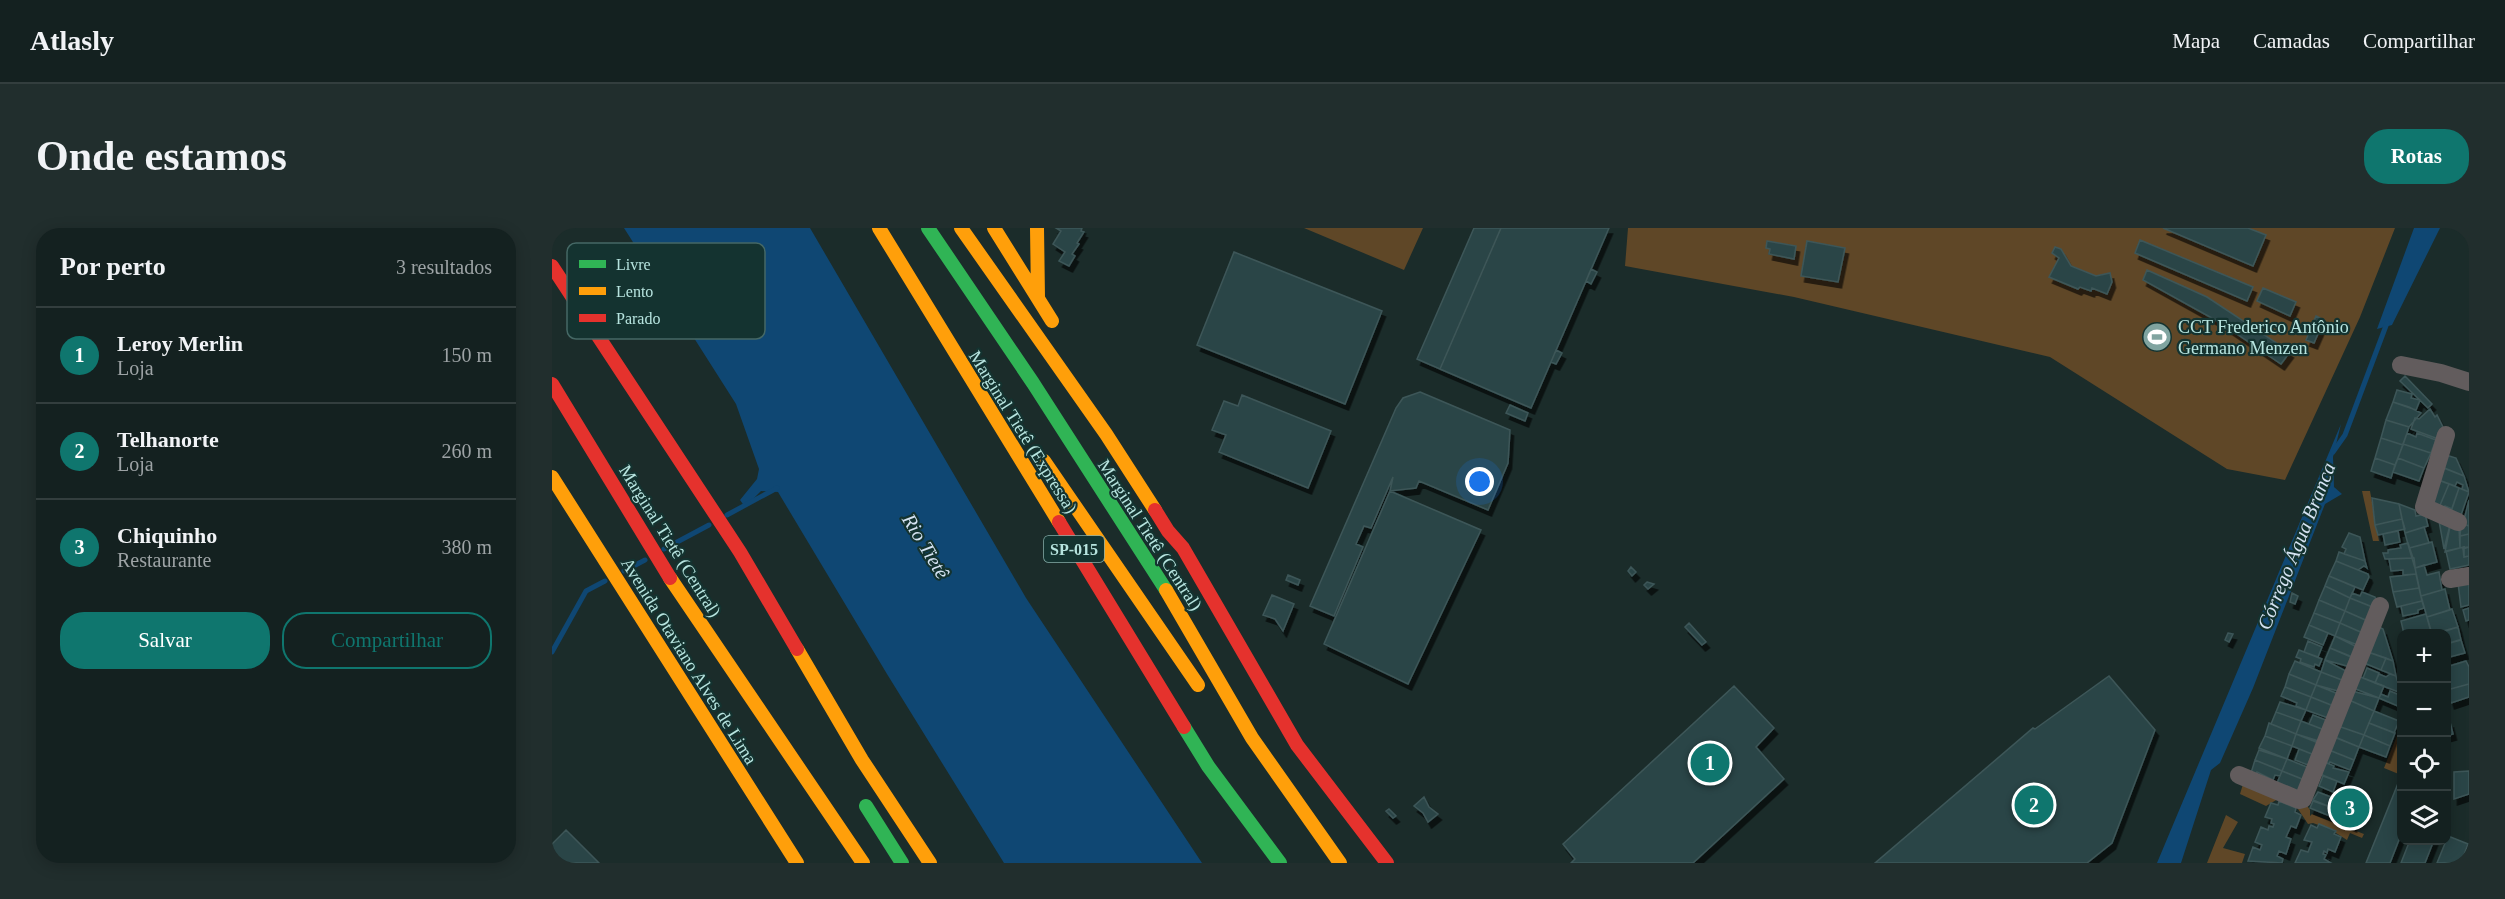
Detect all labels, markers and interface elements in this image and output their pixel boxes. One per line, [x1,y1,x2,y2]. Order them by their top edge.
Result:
text: Atlasly [30,25,114,56]
text: Mapa [2172,29,2220,53]
text: Camadas [2253,29,2330,53]
text: Compartilhar [2363,29,2475,53]
button: Rotas [2364,129,2469,184]
text: Onde estamos [36,133,287,179]
legend [567,243,765,339]
text: Por perto [60,252,166,281]
text: 3 resultados [396,256,492,278]
text: Livre [616,256,651,273]
text: Lento [616,283,653,300]
text: Parado [616,310,660,327]
place label: CCT Frederico Antônio Germano Menzen [2178,317,2349,358]
sports icon: CCT Frederico Antônio Germano Menzen [2141,321,2173,353]
text: Leroy Merlin [117,331,243,356]
text: 1 [75,344,85,366]
text: 150 m [441,344,492,366]
street label: Marginal Tietê (Expressa) [964,347,1081,517]
text: Loja [117,357,154,379]
text: Telhanorte [117,427,219,452]
text: 2 [75,440,85,462]
text: 260 m [441,440,492,462]
text: Loja [117,453,154,475]
street label: Marginal Tietê (Central) [1093,456,1206,615]
water label: Córrego Água Branca [2252,459,2340,633]
street label: Marginal Tietê (Central) [614,461,725,621]
your location [1465,467,1494,496]
water label: Rio Tietê [898,509,954,582]
text: Chiquinho [117,523,217,548]
text: 3 [75,536,85,558]
text: 380 m [441,536,492,558]
road number: SP-015 [1044,536,1104,562]
text: Restaurante [117,549,211,571]
street label: Avenida Otaviano Alves de Lima [617,554,761,768]
button: Salvar [60,612,270,669]
button: Compartilhar [282,612,492,669]
map controls [2397,629,2451,845]
button: + [2397,629,2451,683]
button: − [2397,683,2451,737]
button: locate [2397,737,2451,791]
pin: 1 [1690,740,1730,786]
pin: 2 [2014,782,2054,828]
pin: 3 [2330,786,2370,830]
button: layers [2397,791,2451,845]

